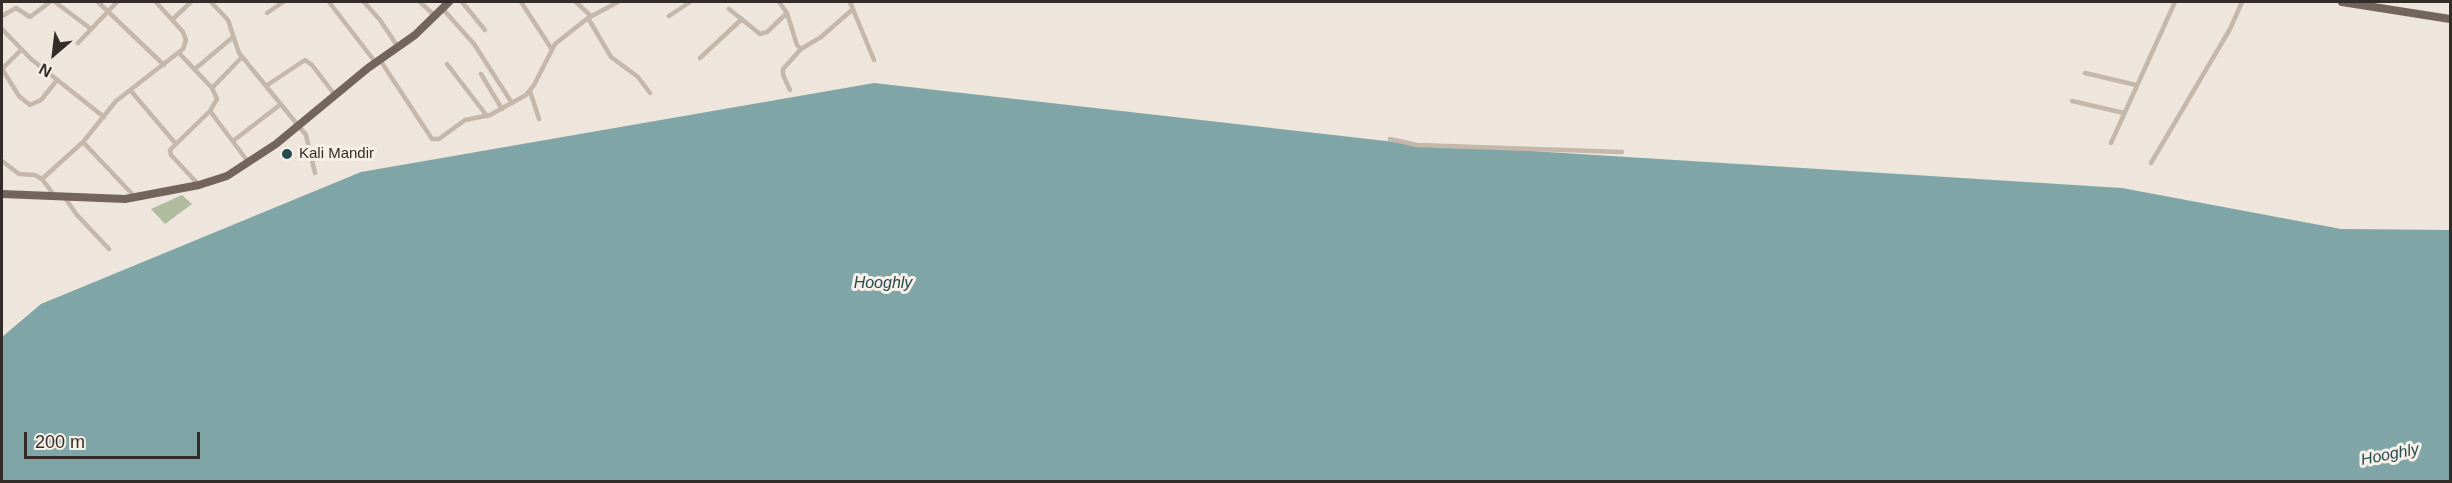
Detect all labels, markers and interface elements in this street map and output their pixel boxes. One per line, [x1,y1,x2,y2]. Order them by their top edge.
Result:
north arrow [24,24,84,84]
text: N [36,60,54,81]
place label: Kali Mandir [299,145,374,163]
marker: Kali Mandir [280,147,294,161]
water label: Hooghly [854,274,912,294]
scale bar [27,420,202,458]
text: 200 m [35,432,85,452]
water label: Hooghly [2359,440,2421,470]

